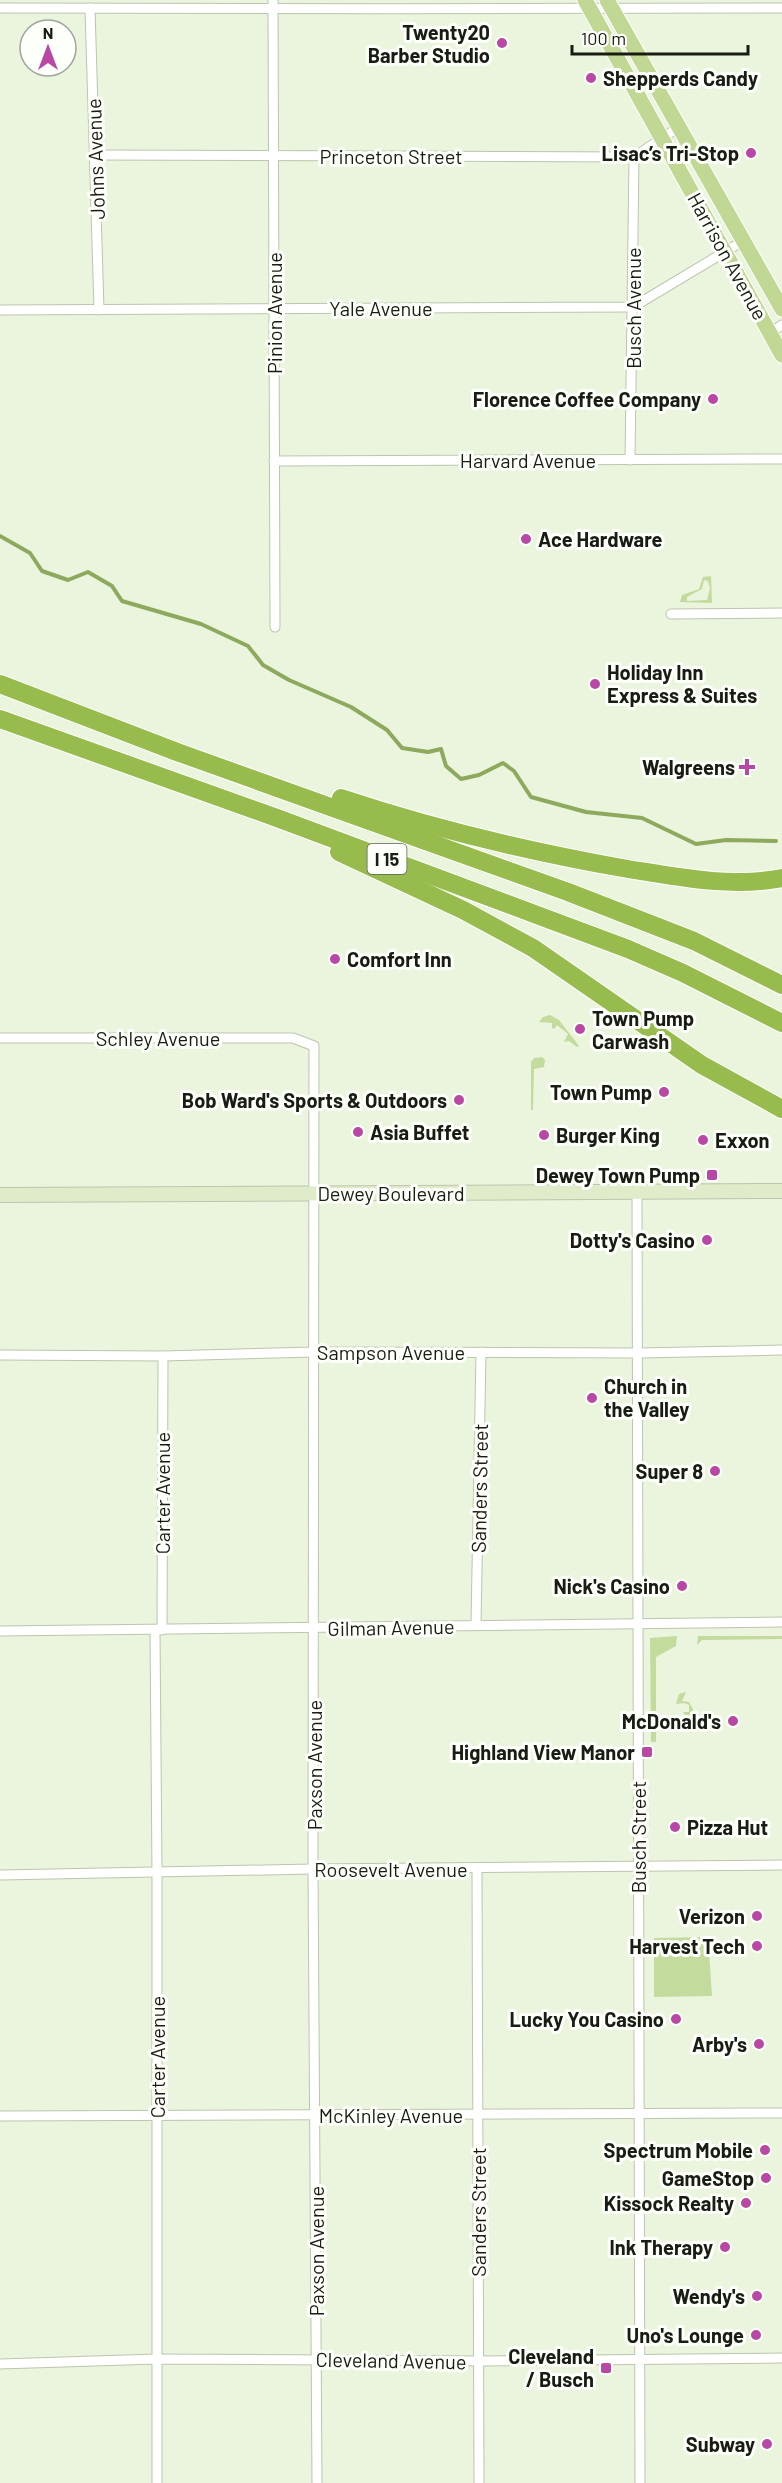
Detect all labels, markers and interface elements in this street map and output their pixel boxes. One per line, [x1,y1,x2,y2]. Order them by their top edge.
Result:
north arrow [18,18,78,78]
scale bar [572,18,748,56]
place label: Twenty20 Barber Studio [368,20,490,67]
text: N [43,23,53,42]
text: 100 m [581,27,626,49]
marker: Twenty20 Barber Studio [495,36,509,50]
place label: Shepperds Candy [603,66,758,90]
marker: Shepperds Candy [584,71,598,85]
street label: Johns Avenue [81,98,109,220]
place label: Lisac’s Tri-Stop [602,141,739,165]
street label: Princeton Street [320,144,462,168]
marker: Lisac’s Tri-Stop [744,146,758,160]
street label: Harrison Avenue [683,188,773,324]
street label: Busch Avenue [621,247,645,369]
street label: Pinion Avenue [262,252,286,374]
street label: Yale Avenue [329,296,433,320]
place label: Florence Coffee Company [473,387,701,411]
marker: Florence Coffee Company [706,392,720,406]
street label: Harvard Avenue [460,448,596,472]
place label: Ace Hardware [538,527,663,551]
marker: Ace Hardware [519,532,533,546]
place label: Holiday Inn Express & Suites [607,660,757,707]
marker: Holiday Inn Express & Suites [588,677,602,691]
place label: Walgreens [642,755,735,779]
marker: Walgreens [740,760,754,774]
road number: I 15 [368,844,406,874]
place label: Comfort Inn [347,947,452,971]
marker: Comfort Inn [328,952,342,966]
place label: Town Pump Carwash [592,1006,694,1053]
marker: Town Pump Carwash [573,1022,587,1036]
street label: Schley Avenue [96,1026,220,1050]
place label: Town Pump [550,1080,652,1104]
marker: Town Pump [657,1085,671,1099]
place label: Bob Ward's Sports & Outdoors [182,1088,447,1112]
marker: Bob Ward's Sports & Outdoors [452,1093,466,1107]
place label: Asia Buffet [370,1120,469,1144]
place label: Burger King [556,1123,660,1147]
marker: Asia Buffet [351,1125,365,1139]
marker: Burger King [537,1128,551,1142]
place label: Exxon [715,1128,770,1152]
marker: Exxon [696,1133,710,1147]
place label: Dewey Town Pump [536,1163,700,1187]
marker: Dewey Town Pump [705,1168,719,1182]
street label: Dewey Boulevard [317,1181,465,1205]
place label: Dotty's Casino [570,1228,695,1252]
marker: Dotty's Casino [700,1233,714,1247]
street label: Sampson Avenue [317,1340,465,1364]
place label: Church in the Valley [604,1374,689,1421]
marker: Church in the Valley [585,1391,599,1405]
street label: Sanders Street [466,1423,492,1553]
street label: Carter Avenue [150,1432,174,1554]
place label: Super 8 [636,1459,703,1483]
marker: Super 8 [708,1464,722,1478]
place label: Nick's Casino [553,1574,670,1598]
marker: Nick's Casino [675,1579,689,1593]
street label: Gilman Avenue [327,1614,455,1640]
street label: Paxson Avenue [302,1700,326,1830]
place label: McDonald's [622,1709,721,1733]
marker: McDonald's [726,1714,740,1728]
place label: Highland View Manor [452,1740,635,1764]
marker: Highland View Manor [640,1745,654,1759]
street label: Busch Street [626,1781,650,1893]
place label: Pizza Hut [687,1815,768,1839]
marker: Pizza Hut [668,1820,682,1834]
street label: Roosevelt Avenue [314,1857,468,1881]
place label: Verizon [679,1904,745,1928]
marker: Verizon [750,1909,764,1923]
place label: Harvest Tech [629,1934,745,1958]
marker: Harvest Tech [750,1939,764,1953]
street label: Carter Avenue [145,1996,169,2118]
place label: Lucky You Casino [510,2007,664,2031]
marker: Lucky You Casino [669,2012,683,2026]
place label: Arby's [692,2032,747,2056]
marker: Arby's [752,2037,766,2051]
street label: McKinley Avenue [319,2103,463,2127]
place label: Spectrum Mobile [604,2138,753,2162]
marker: Spectrum Mobile [758,2143,772,2157]
street label: Sanders Street [466,2147,490,2277]
place label: GameStop [662,2166,754,2190]
marker: GameStop [759,2171,773,2185]
street label: Paxson Avenue [304,2186,328,2316]
place label: Kissock Realty [604,2191,734,2215]
marker: Kissock Realty [739,2196,753,2210]
place label: Ink Therapy [610,2235,713,2259]
marker: Ink Therapy [718,2240,732,2254]
place label: Wendy's [673,2284,745,2308]
marker: Wendy's [750,2289,764,2303]
place label: Uno's Lounge [627,2323,744,2347]
marker: Uno's Lounge [749,2328,763,2342]
place label: Cleveland / Busch [508,2344,594,2391]
street label: Cleveland Avenue [315,2347,467,2373]
marker: Cleveland / Busch [599,2361,613,2375]
place label: Subway [686,2432,755,2456]
marker: Subway [760,2437,774,2451]

